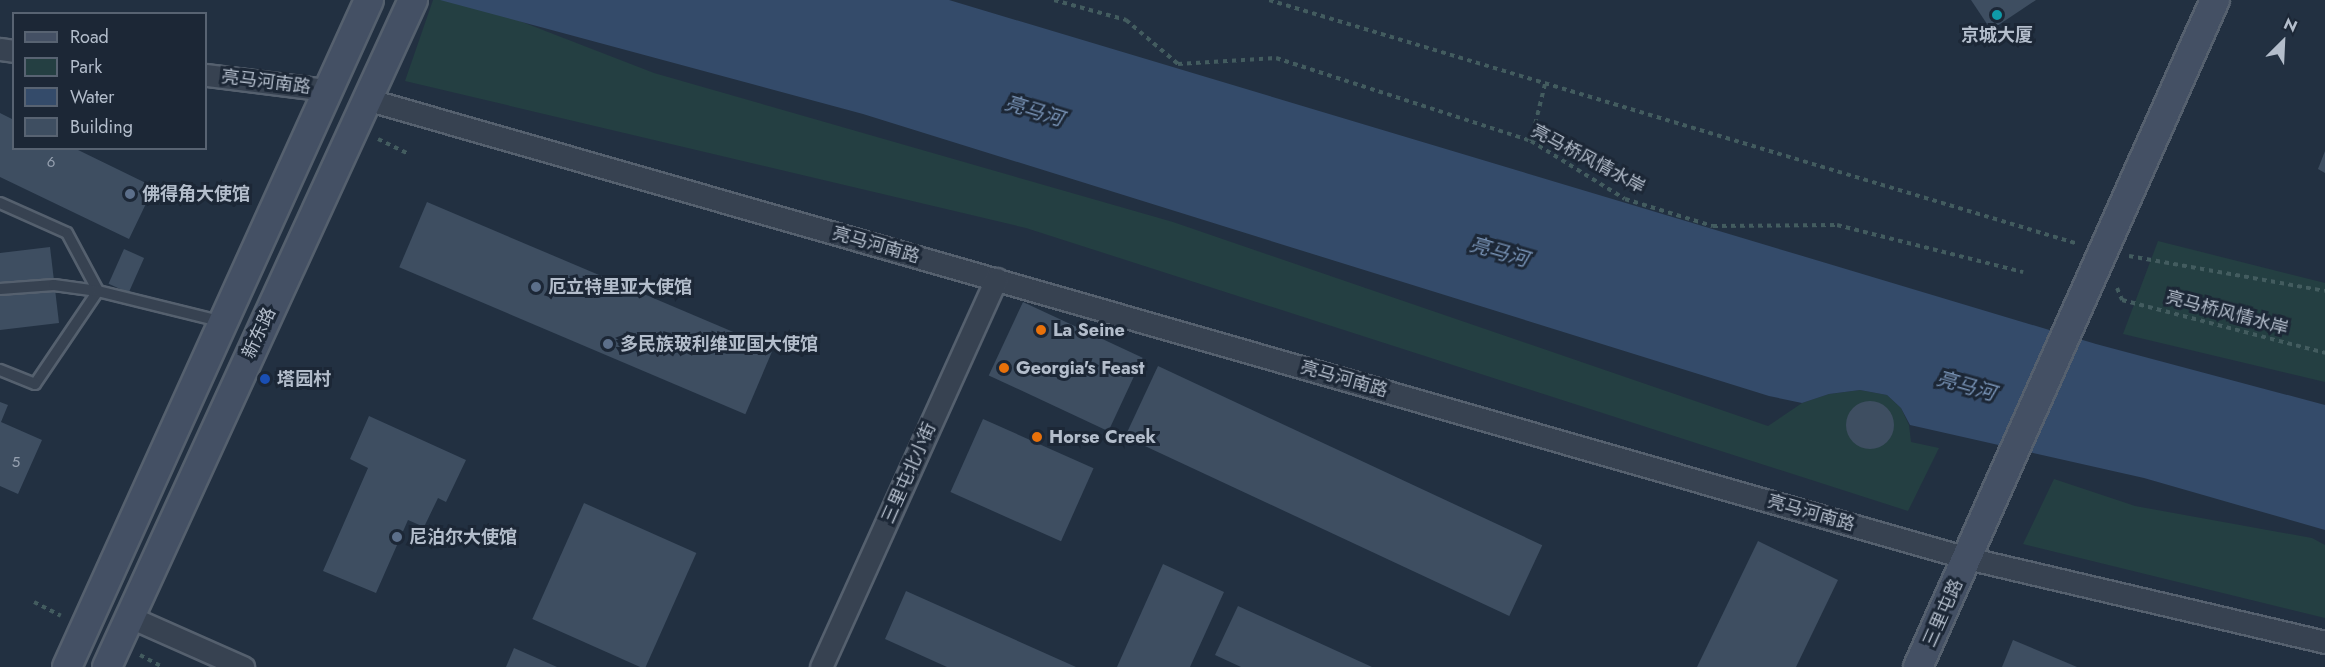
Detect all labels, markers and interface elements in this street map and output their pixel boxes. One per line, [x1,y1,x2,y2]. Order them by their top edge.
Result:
marker: 京城大厦 [1990,8,2004,22]
legend [12,12,207,150]
north arrow [2253,12,2313,72]
text: N [2280,12,2301,38]
text: Road [70,24,109,50]
place label: 京城大厦 [1961,24,2033,46]
text: Park [70,54,102,80]
street label: 亮马河南路 [220,66,312,98]
text: Water [70,84,114,110]
water label: 亮马河 [1002,91,1066,131]
text: Building [70,114,133,140]
street label: 亮马桥风情水岸 [1527,120,1649,198]
house number: 6 [47,154,55,172]
place label: 佛得角大使馆 [142,183,250,205]
marker: 佛得角大使馆 [123,187,137,201]
street label: 亮马河南路 [830,222,922,268]
water label: 亮马河 [1467,232,1531,272]
place label: 厄立特里亚大使馆 [548,276,692,298]
marker: 厄立特里亚大使馆 [529,280,543,294]
street label: 亮马桥风情水岸 [2163,286,2291,340]
street label: 新东路 [238,304,280,362]
place label: La Seine [1053,319,1125,341]
marker: La Seine [1034,323,1048,337]
place label: 多民族玻利维亚国大使馆 [620,333,818,355]
marker: 多民族玻利维亚国大使馆 [601,337,615,351]
street label: 亮马河南路 [1298,356,1390,402]
place label: Georgia's Feast [1016,357,1145,379]
marker: Georgia's Feast [997,361,1011,375]
water label: 亮马河 [1934,366,1998,406]
place label: 塔园村 [277,368,331,390]
marker: 塔园村 [258,372,272,386]
street label: 三里屯北小街 [877,419,941,527]
place label: Horse Creek [1049,426,1156,448]
marker: Horse Creek [1030,430,1044,444]
house number: 5 [12,454,20,472]
street label: 亮马河南路 [1765,490,1857,536]
place label: 尼泊尔大使馆 [409,526,517,548]
marker: 尼泊尔大使馆 [390,530,404,544]
street label: 三里屯路 [1918,576,1968,650]

